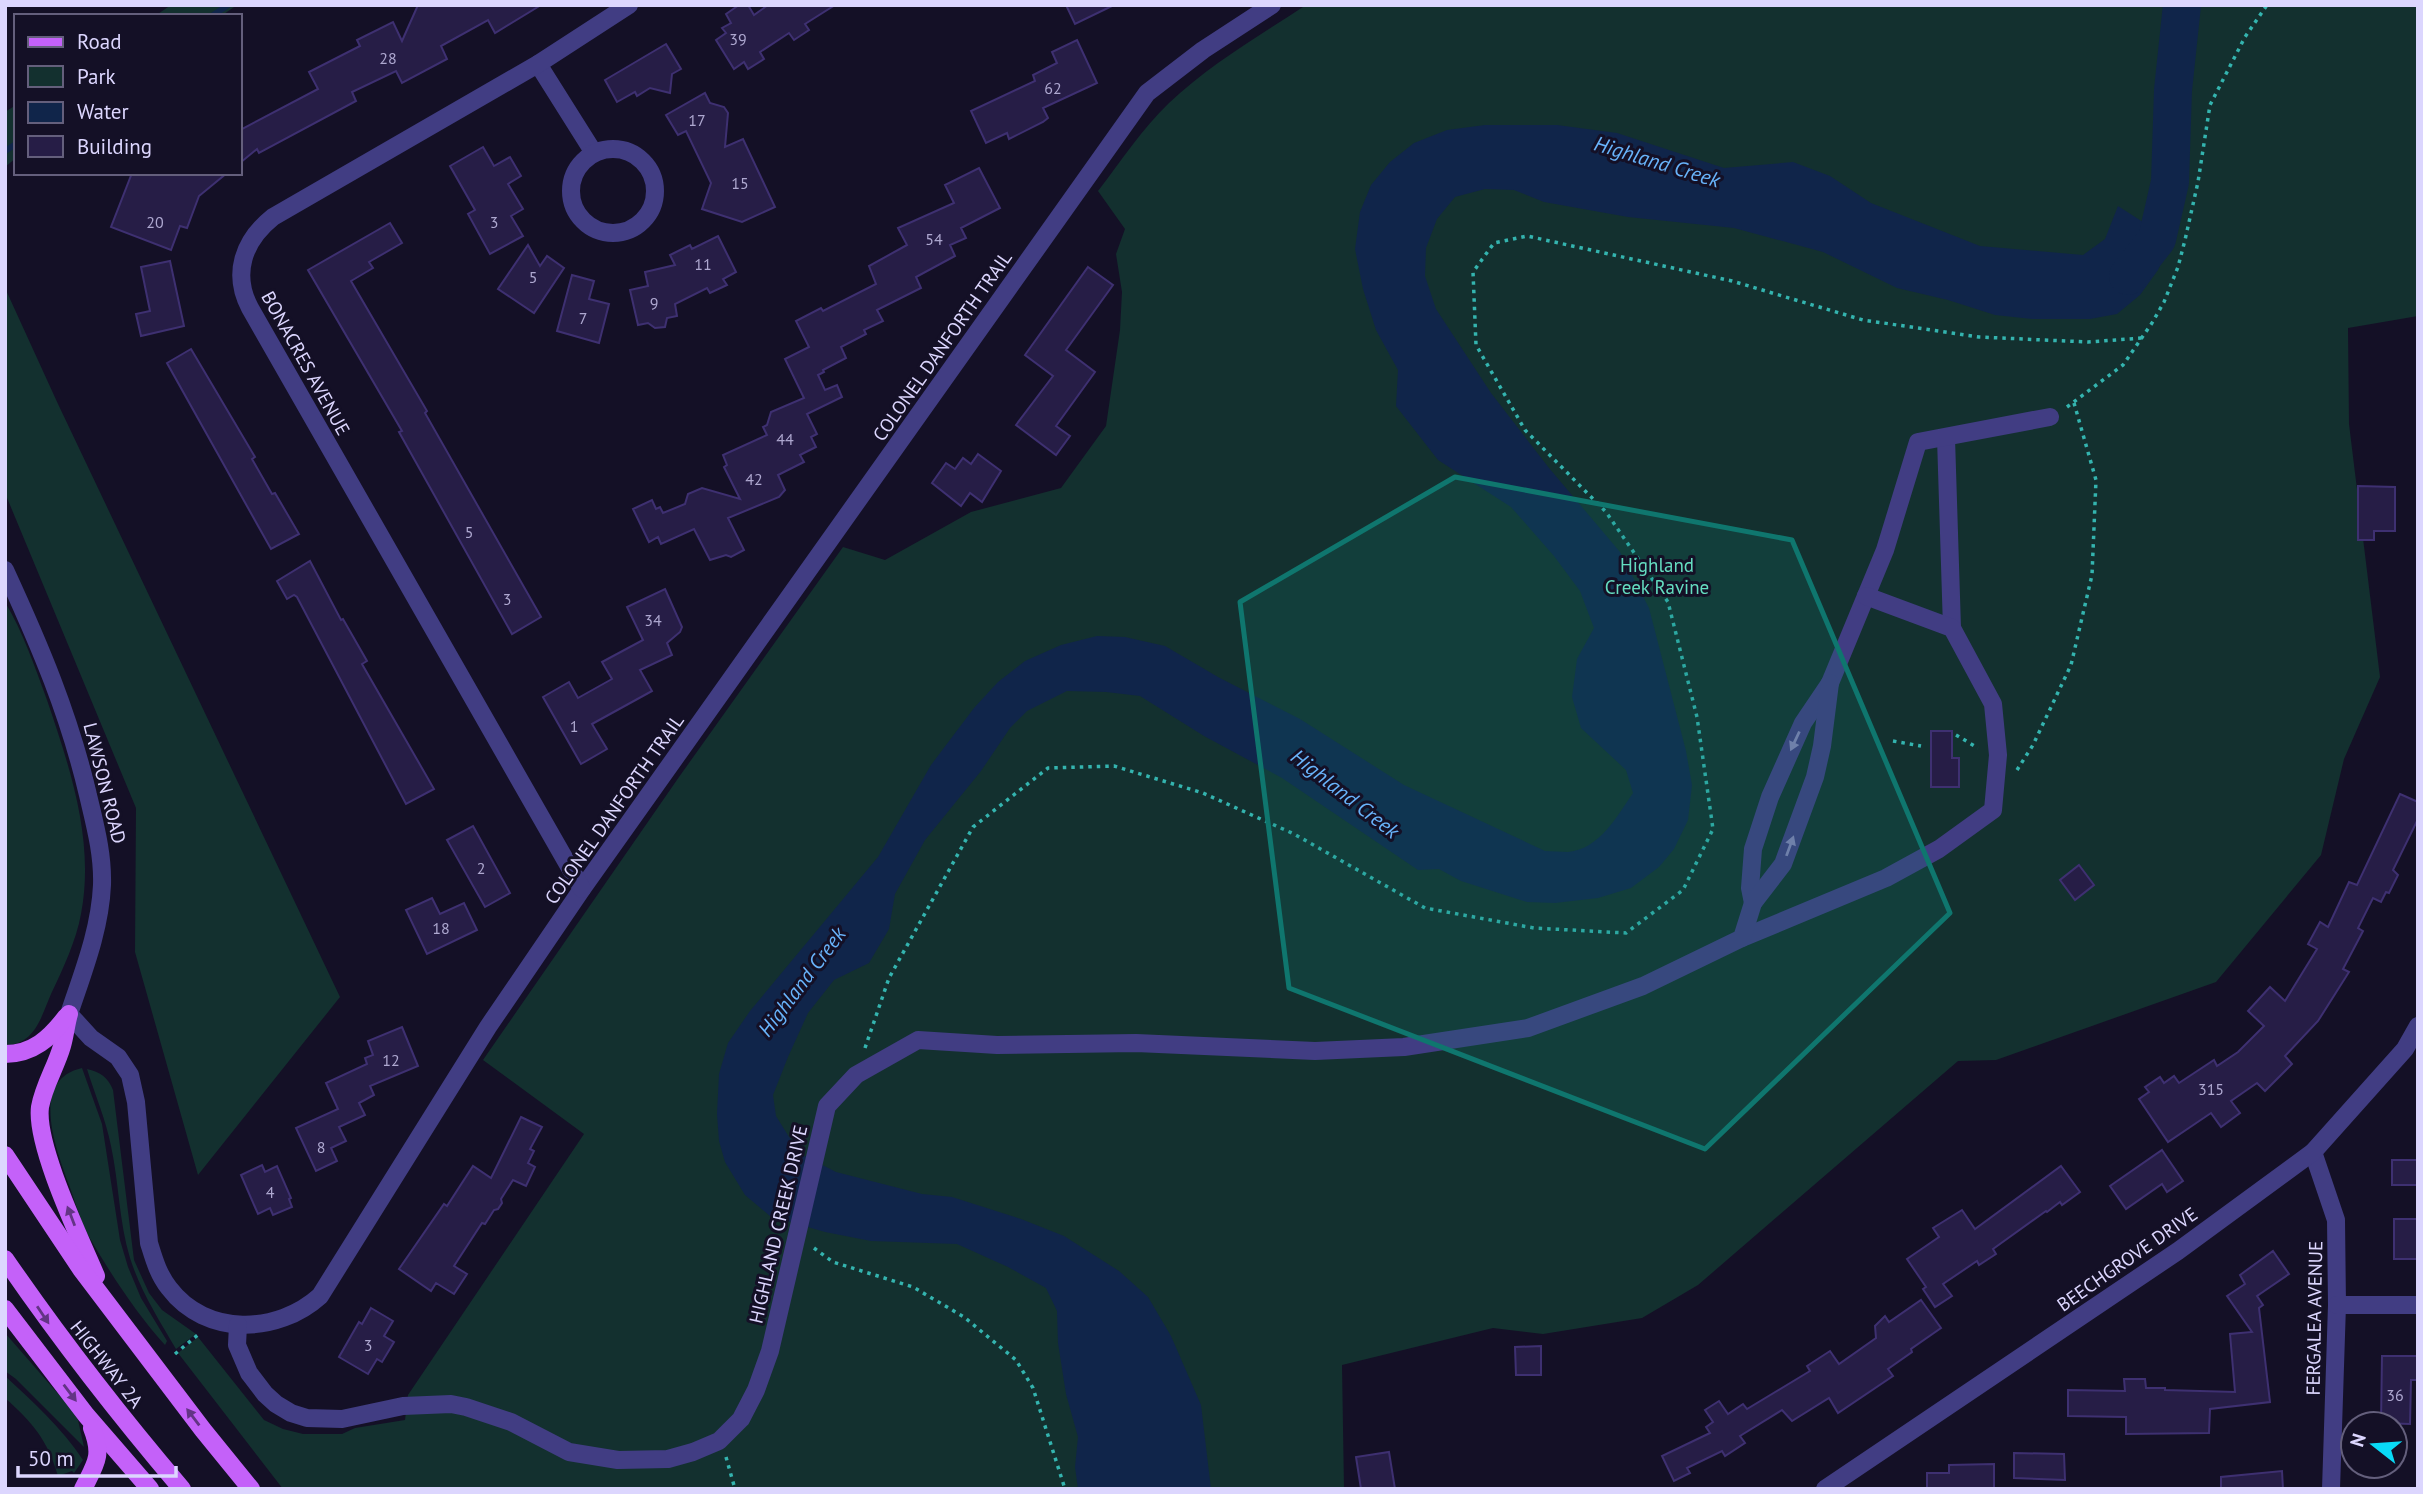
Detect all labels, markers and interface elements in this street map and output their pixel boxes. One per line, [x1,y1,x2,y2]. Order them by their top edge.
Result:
legend [14,14,242,175]
text: Road [77,28,121,55]
house number: 39 [729,29,747,49]
house number: 28 [379,48,397,68]
text: Park [77,63,116,90]
house number: 62 [1044,78,1062,98]
text: Water [77,98,129,125]
house number: 17 [688,110,706,130]
water label: Highland Creek [1591,130,1725,194]
text: Building [77,133,152,160]
house number: 15 [731,173,749,193]
house number: 20 [146,212,164,232]
house number: 3 [490,212,498,232]
house number: 54 [925,229,943,249]
street label: COLONEL DANFORTH TRAIL [867,246,1017,446]
house number: 11 [694,254,712,274]
house number: 5 [529,267,537,287]
street label: BONACRES AVENUE [256,287,356,439]
house number: 9 [650,293,658,313]
house number: 7 [579,308,587,328]
house number: 44 [776,429,794,449]
house number: 42 [745,469,763,489]
house number: 5 [465,522,473,542]
park label: Highland Creek Ravine [1605,553,1709,599]
house number: 3 [503,589,511,609]
house number: 34 [644,610,662,630]
street label: COLONEL DANFORTH TRAIL [539,709,689,909]
house number: 1 [570,716,578,736]
street label: LAWSON ROAD [78,720,132,846]
one-way arrow [1789,731,1800,751]
water label: Highland Creek [1286,743,1406,845]
one-way arrow [1784,836,1795,857]
house number: 2 [477,858,485,878]
house number: 18 [432,918,450,938]
water label: Highland Creek [752,920,853,1042]
house number: 12 [382,1050,400,1070]
house number: 315 [2198,1079,2224,1099]
street label: HIGHLAND CREEK DRIVE [743,1122,813,1326]
house number: 8 [317,1137,325,1157]
house number: 4 [266,1182,275,1202]
street label: BEECHGROVE DRIVE [2052,1202,2202,1316]
one-way arrow [65,1206,76,1227]
street label: FERGALEA AVENUE [2301,1240,2327,1396]
one-way arrow [37,1305,50,1325]
street label: HIGHWAY 2A [65,1315,149,1413]
house number: 3 [364,1335,372,1355]
one-way arrow [62,1383,77,1401]
house number: 36 [2386,1385,2404,1405]
one-way arrow [186,1408,200,1426]
north arrow [2339,1410,2409,1480]
text: N [2344,1431,2371,1450]
scale bar [18,1434,175,1478]
text: 50 m [28,1445,74,1472]

